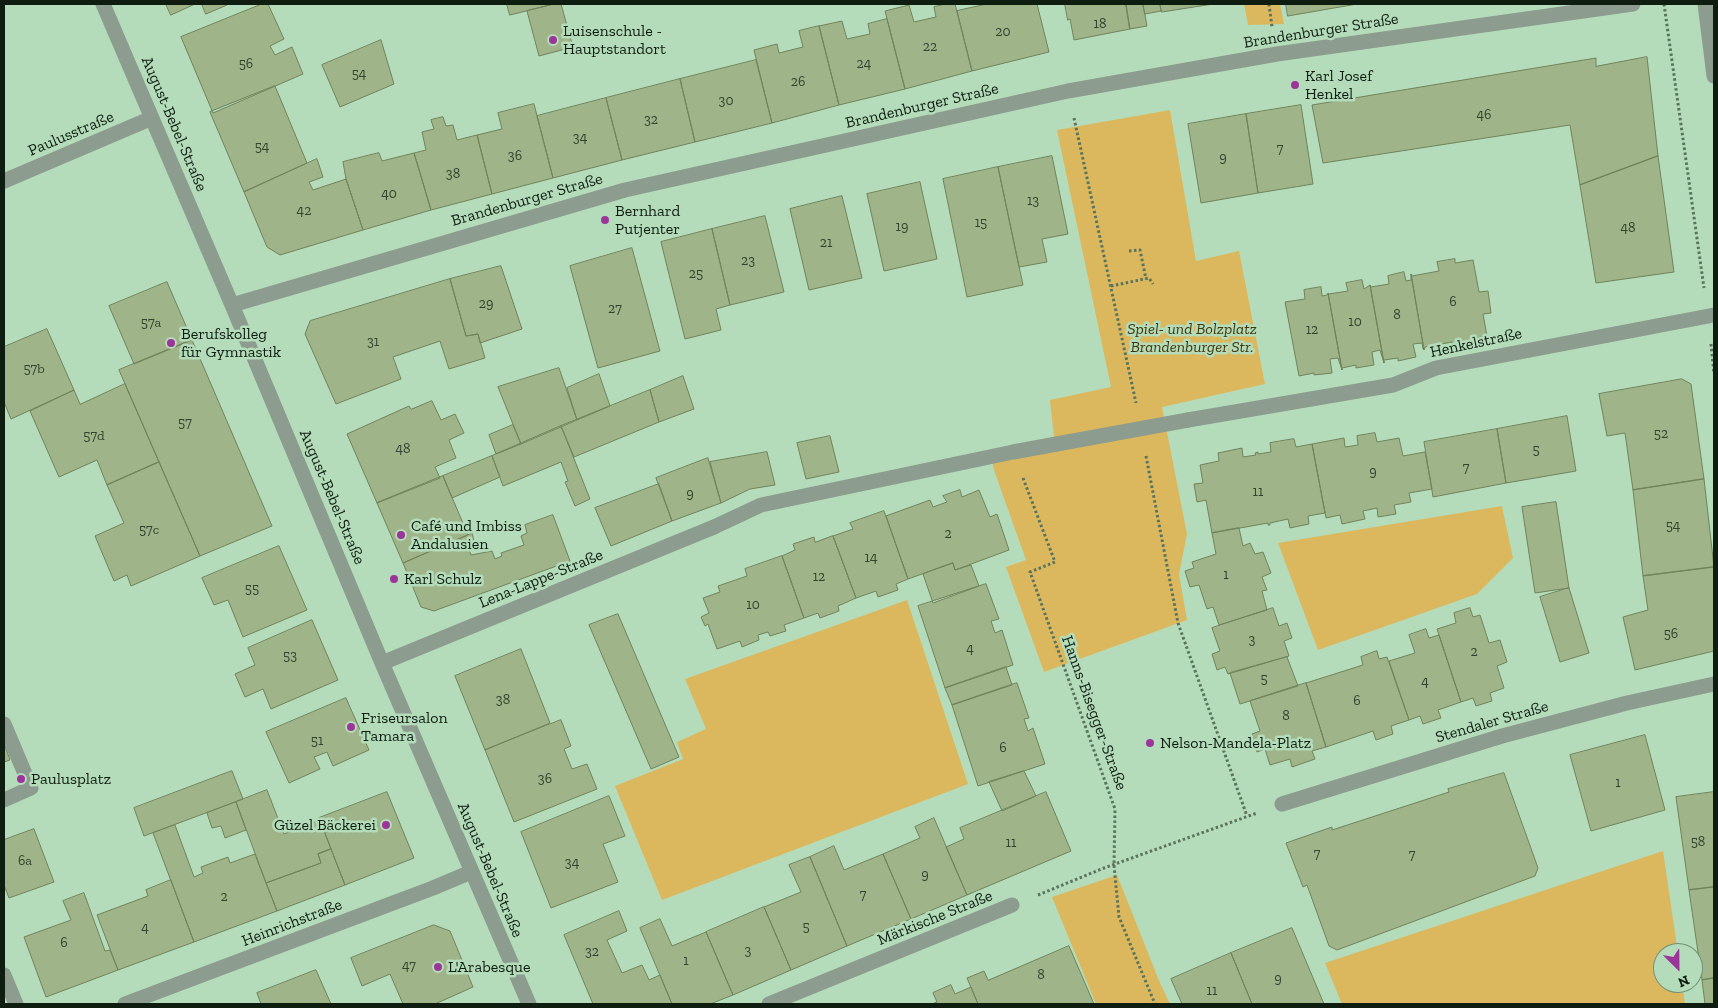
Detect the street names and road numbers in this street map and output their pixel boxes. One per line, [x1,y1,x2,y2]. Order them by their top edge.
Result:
street label: Brandenburger Straße [1242,9,1400,53]
street label: August-Bebel-Straße [137,54,211,194]
street label: Brandenburger Straße [844,79,1000,133]
street label: Paulusstraße [25,107,117,161]
street label: Brandenburger Straße [449,169,605,231]
street label: Henkelstraße [1428,324,1524,362]
street label: August-Bebel-Straße [295,427,369,567]
street label: Lena-Lappe-Straße [476,545,606,613]
street label: Hanns-Bisegger-Straße [1057,633,1131,793]
street label: Stendaler Straße [1433,697,1551,747]
street label: August-Bebel-Straße [453,800,527,940]
street label: Märkische Straße [875,886,995,950]
street label: Heinrichstraße [239,895,345,951]

